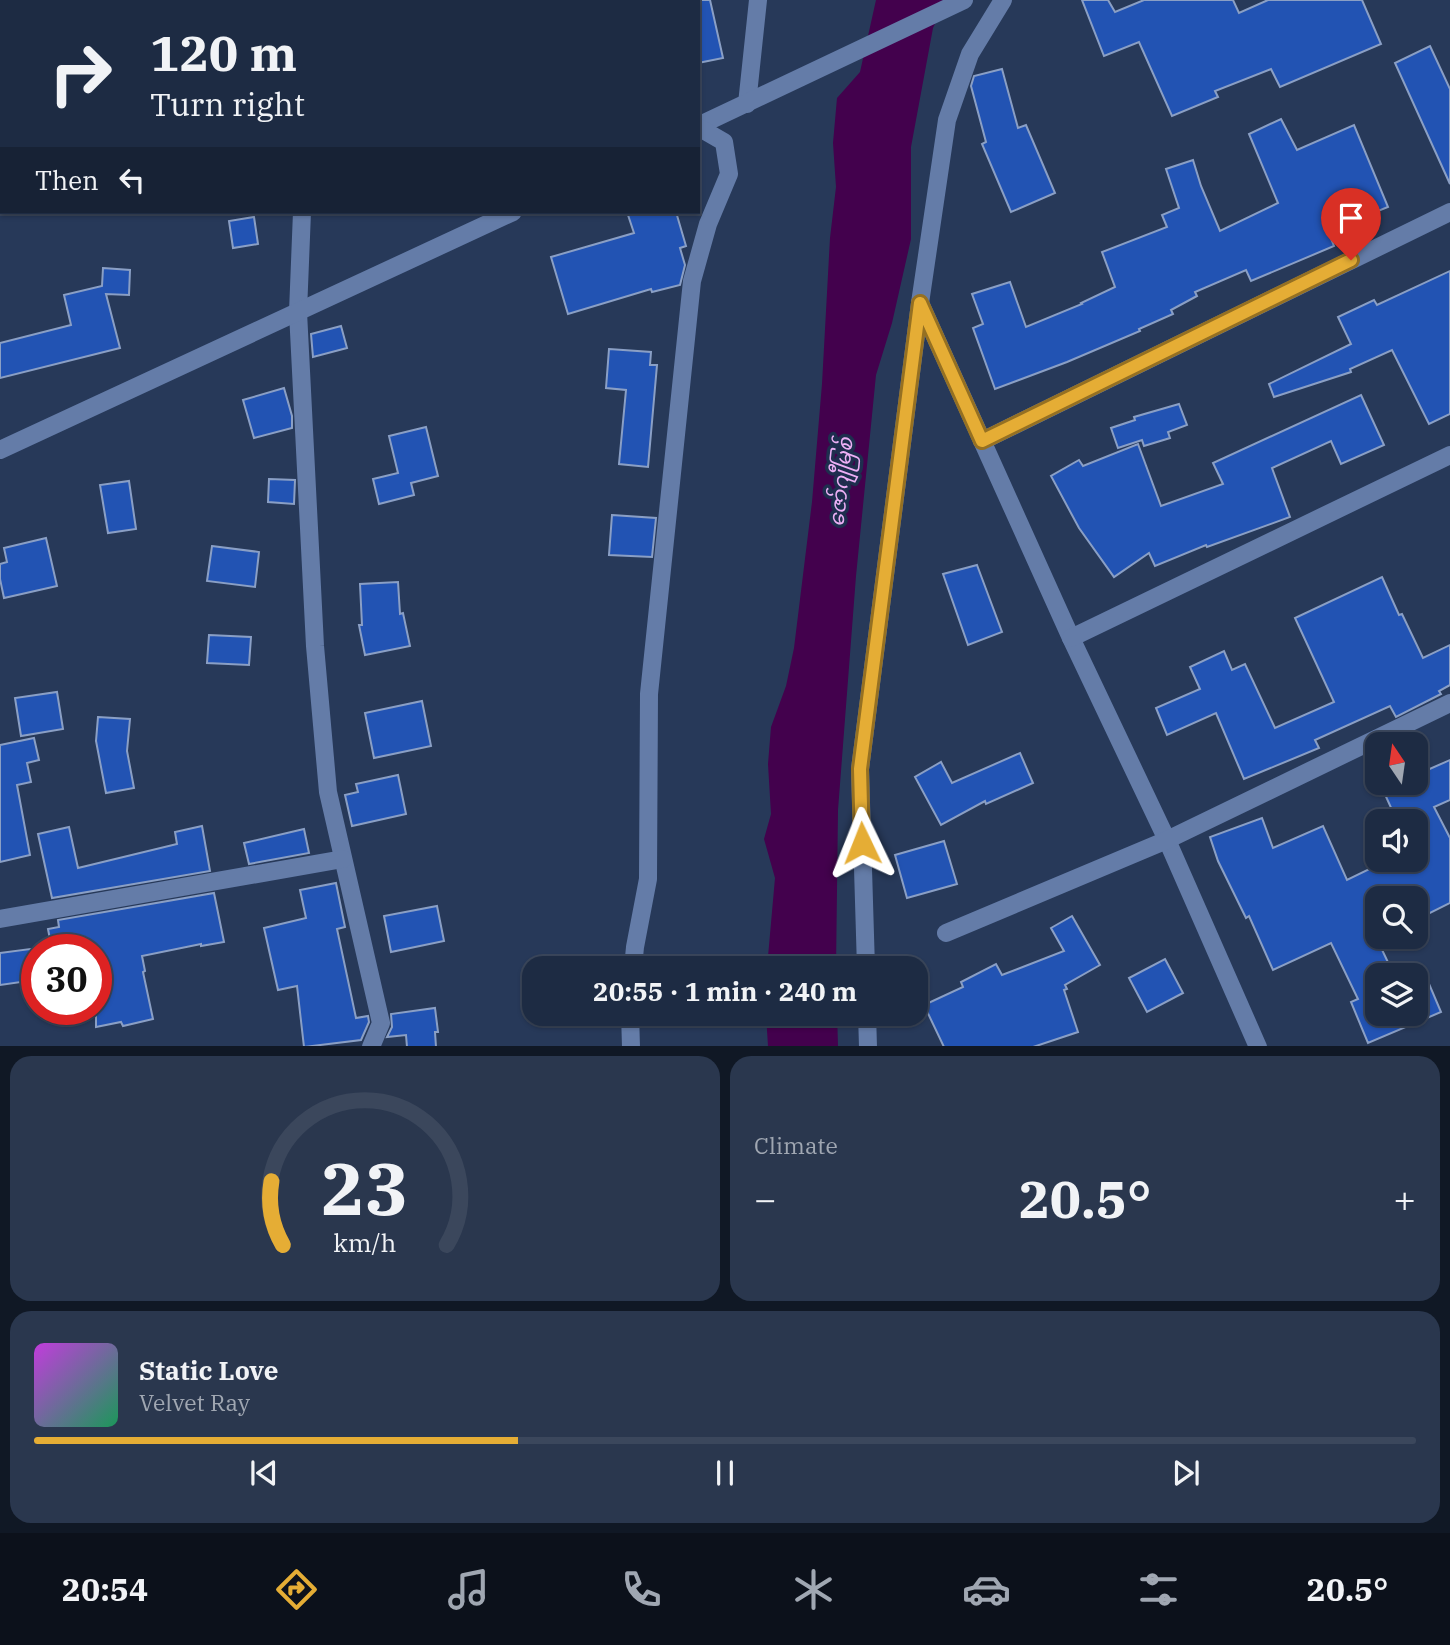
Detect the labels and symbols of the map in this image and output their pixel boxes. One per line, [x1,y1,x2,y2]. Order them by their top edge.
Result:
pin [1321,188,1381,260]
water label: ဇော်ဂျီမြစ် [821,435,863,528]
north arrow [1365,732,1428,794]
position arrow [825,806,899,880]
speed limit sign: 30 [21,934,112,1025]

